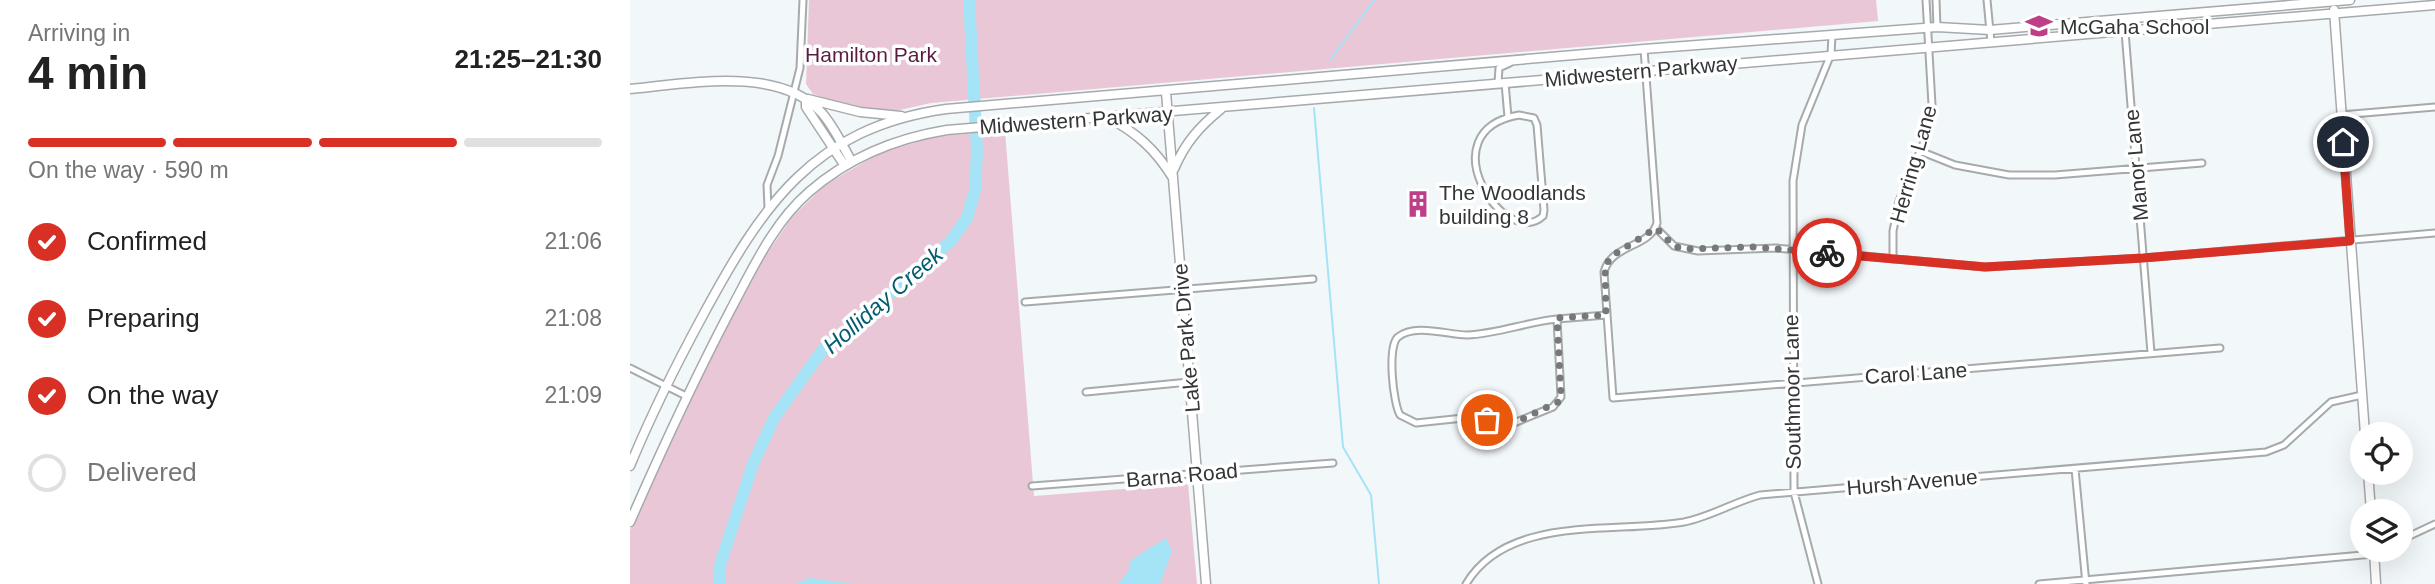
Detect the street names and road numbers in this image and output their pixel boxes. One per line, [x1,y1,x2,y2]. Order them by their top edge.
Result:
street label: Midwestern Parkway [1543,51,1739,91]
street label: Midwestern Parkway [979,102,1174,138]
street label: Herring Lane [1885,102,1941,226]
street label: Manor Lane [2120,108,2152,222]
street label: Lake Park Drive [1168,263,1204,413]
street label: Southmoor Lane [1779,314,1805,470]
street label: Carol Lane [1864,358,1968,388]
street label: Barna Road [1125,459,1239,491]
street label: Hursh Avenue [1845,465,1979,499]

